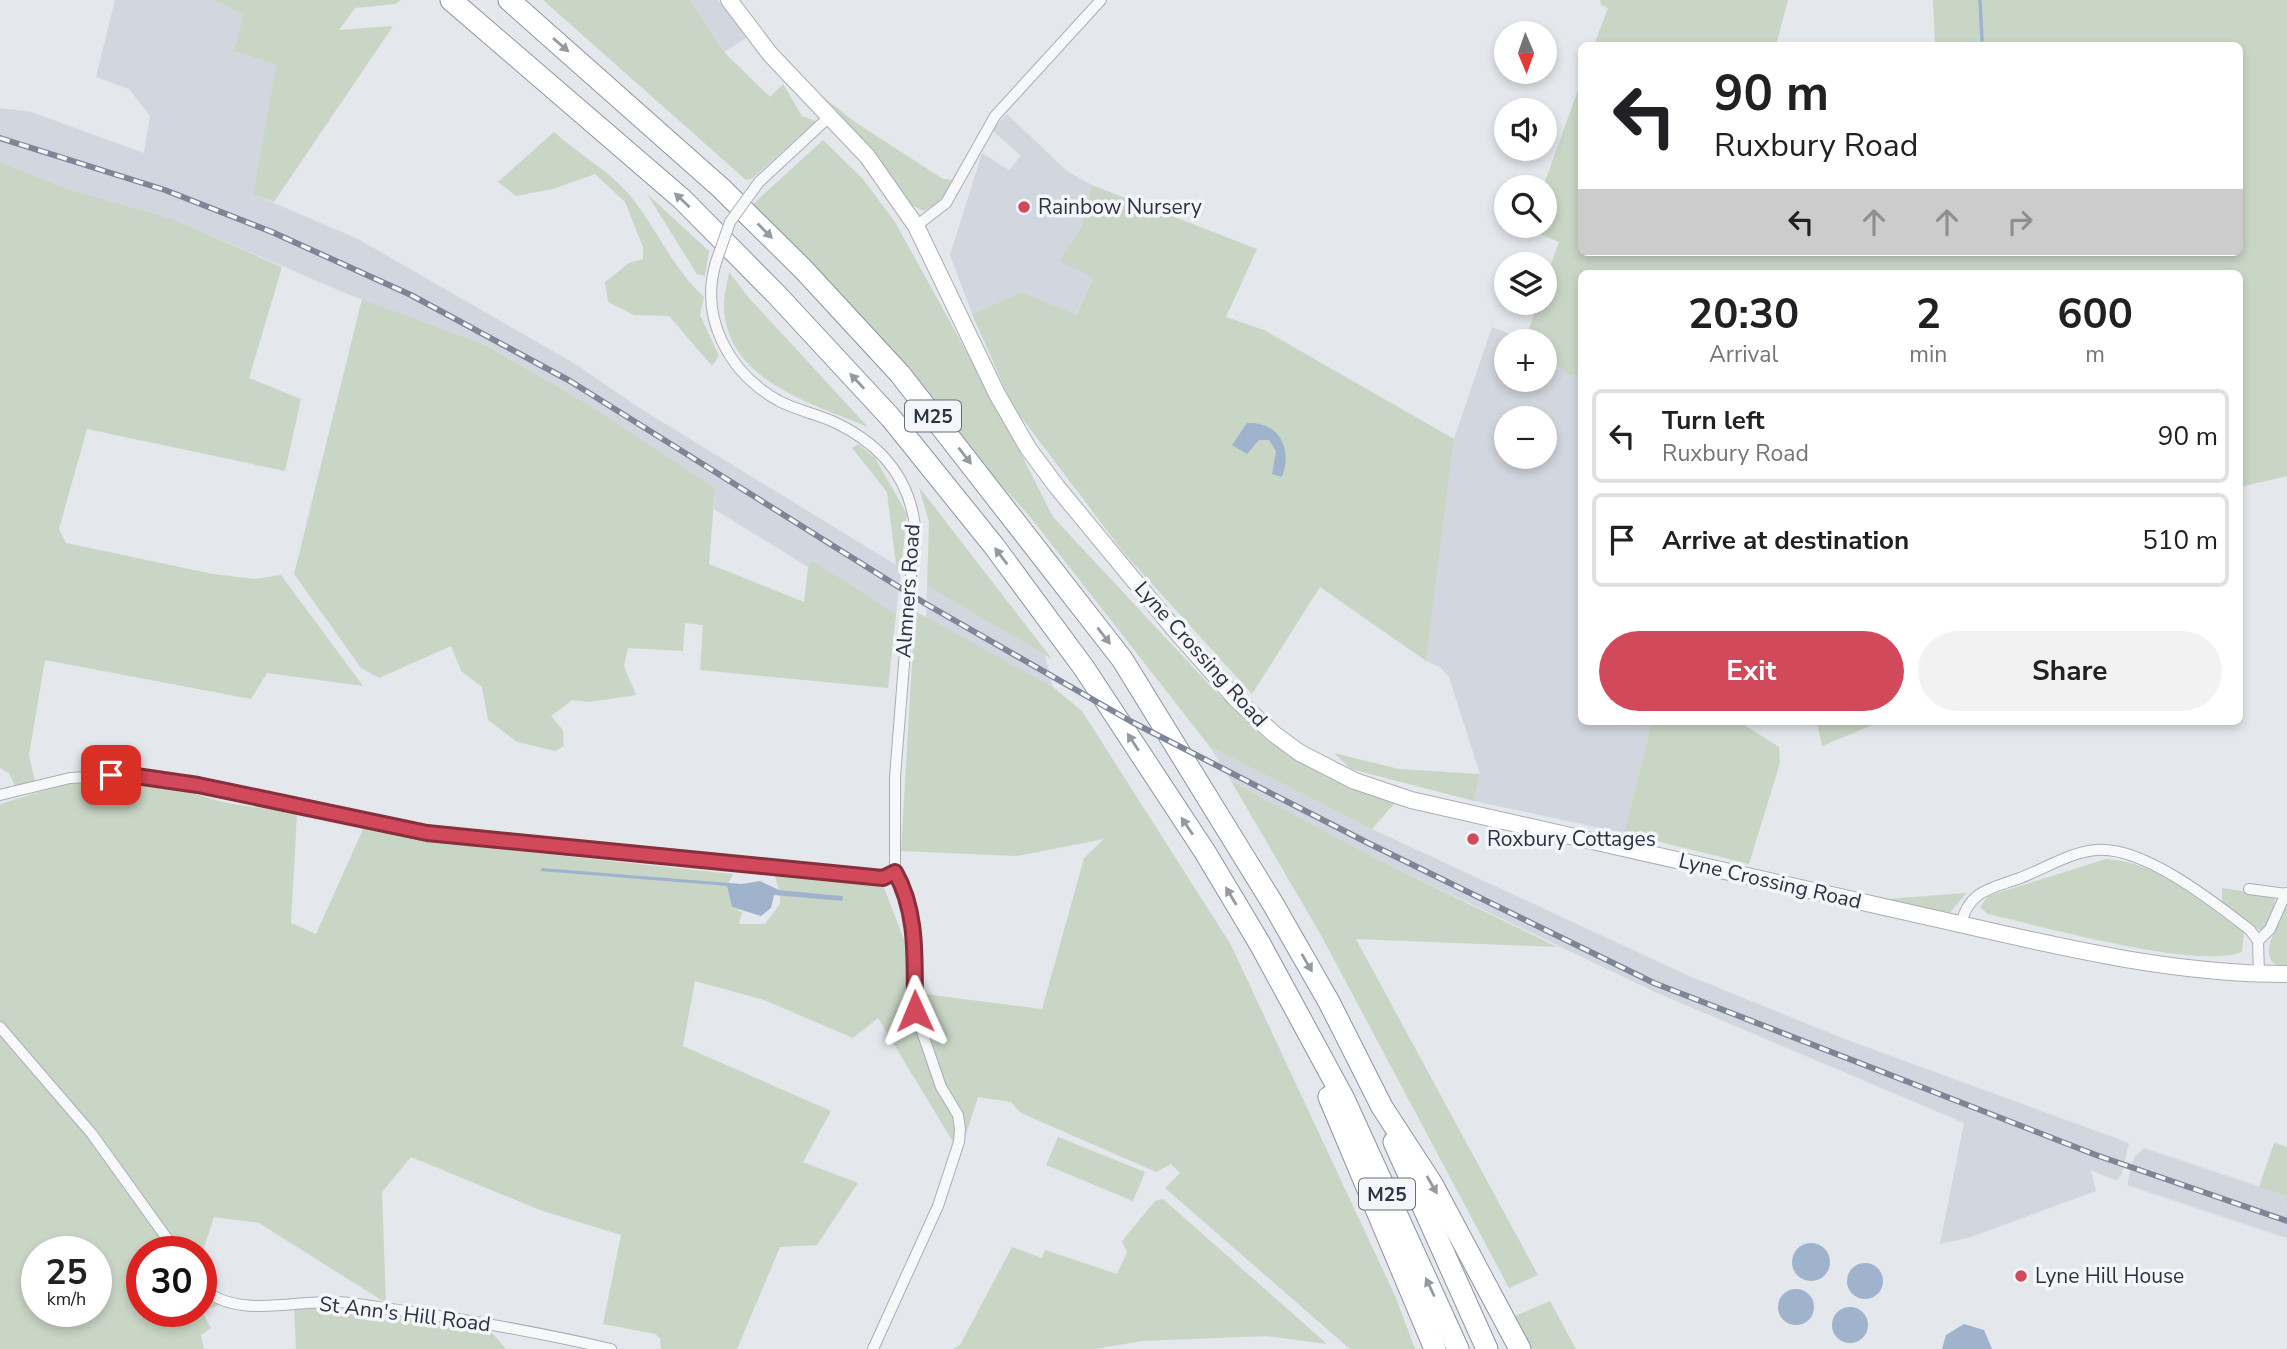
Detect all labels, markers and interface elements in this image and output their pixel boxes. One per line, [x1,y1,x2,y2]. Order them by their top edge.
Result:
north arrow [1494,21,1558,84]
map controls [1494,21,1557,469]
one-way arrow [552,37,570,53]
text: 90 m [1714,60,1829,127]
icon: left [1599,70,1690,161]
button: sound [1494,98,1557,161]
text: Ruxbury Road [1714,124,1918,167]
button: search [1494,175,1557,238]
one-way arrow [674,192,691,208]
place label: Rainbow Nursery [1038,193,1202,221]
marker: Rainbow Nursery [1016,199,1032,215]
icon: left [1782,203,1820,241]
icon: ahead [1855,203,1893,241]
icon: ahead [1928,203,1966,241]
icon: right [2001,203,2039,241]
one-way arrow [756,223,773,239]
button: layers [1494,252,1557,315]
text: 20:30 [1688,286,1799,343]
text: 2 [1916,286,1941,343]
text: 600 [2057,286,2133,343]
button: + [1494,329,1557,392]
text: Arrival [1709,339,1778,370]
text: min [1909,339,1947,370]
text: m [2085,339,2105,370]
one-way arrow [849,373,865,390]
road number: M25 [905,400,961,432]
text: Turn left [1662,403,1765,438]
button: − [1494,406,1557,469]
icon: left [1603,417,1641,455]
text: 90 m [2158,419,2218,454]
text: Ruxbury Road [1662,438,1809,469]
one-way arrow [957,447,971,465]
icon: arrive [1603,521,1641,559]
street label: Almners Road [889,523,927,659]
text: Arrive at destination [1662,523,1909,558]
text: 510 m [2142,523,2218,558]
one-way arrow [995,547,1009,565]
street label: Lyne Crossing Road [1128,575,1274,733]
one-way arrow [1096,627,1110,645]
button: Exit [1599,631,1904,711]
button: Share [1918,631,2222,711]
one-way arrow [1126,732,1139,752]
pin [81,745,141,805]
icon: arrive [92,756,130,794]
one-way arrow [1181,816,1194,835]
place label: Roxbury Cottages [1487,825,1656,853]
marker: Roxbury Cottages [1465,831,1481,847]
street label: Lyne Crossing Road [1676,846,1864,916]
one-way arrow [1225,886,1238,905]
one-way arrow [1301,954,1313,973]
position arrow [878,974,952,1048]
one-way arrow [1426,1175,1438,1194]
road number: M25 [1359,1178,1415,1210]
speed limit sign: 30 [126,1236,217,1327]
text: 25 [45,1249,88,1296]
place label: Lyne Hill House [2035,1262,2184,1290]
marker: Lyne Hill House [2013,1268,2029,1284]
one-way arrow [1424,1277,1435,1297]
text: km/h [47,1287,86,1311]
street label: St Ann's Hill Road [318,1290,492,1338]

